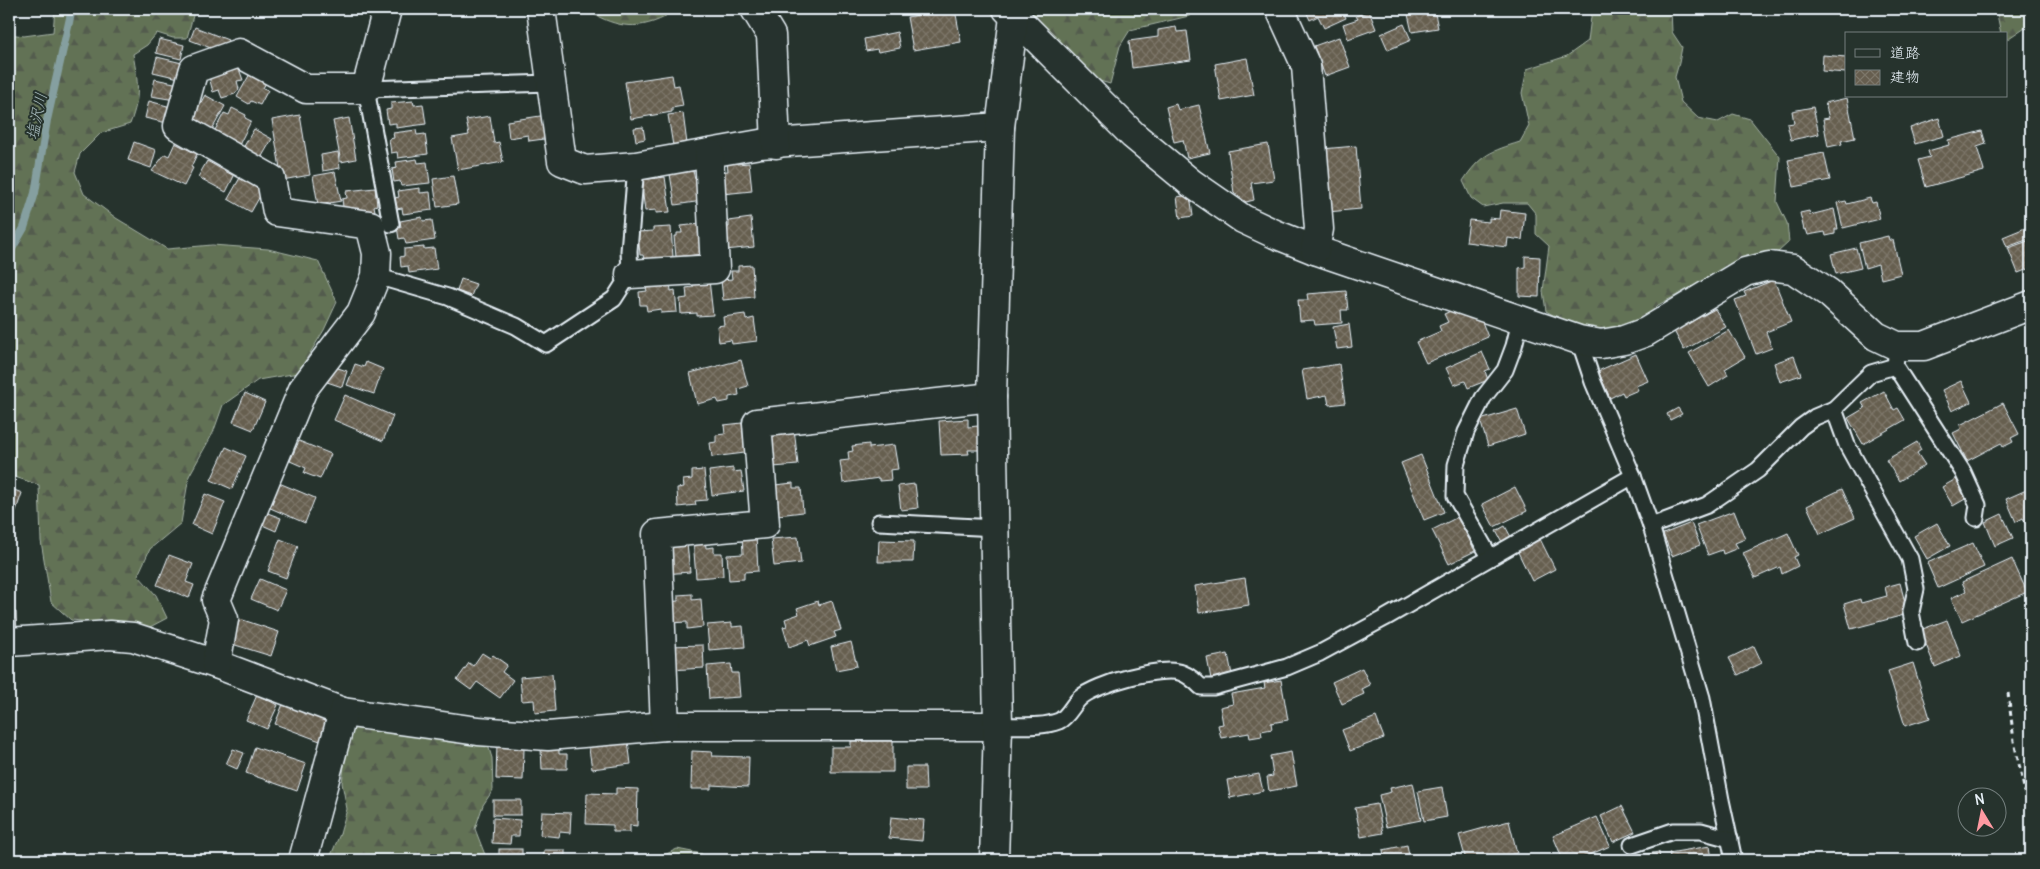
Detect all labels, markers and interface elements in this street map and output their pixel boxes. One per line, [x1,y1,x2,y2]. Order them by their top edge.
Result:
legend [1845,32,2008,98]
text: 道路 [1890,43,1920,62]
text: 建物 [1890,67,1920,86]
water label: 塩沢川 [21,90,51,142]
north arrow [1958,786,2008,836]
text: N [1973,789,1986,809]

